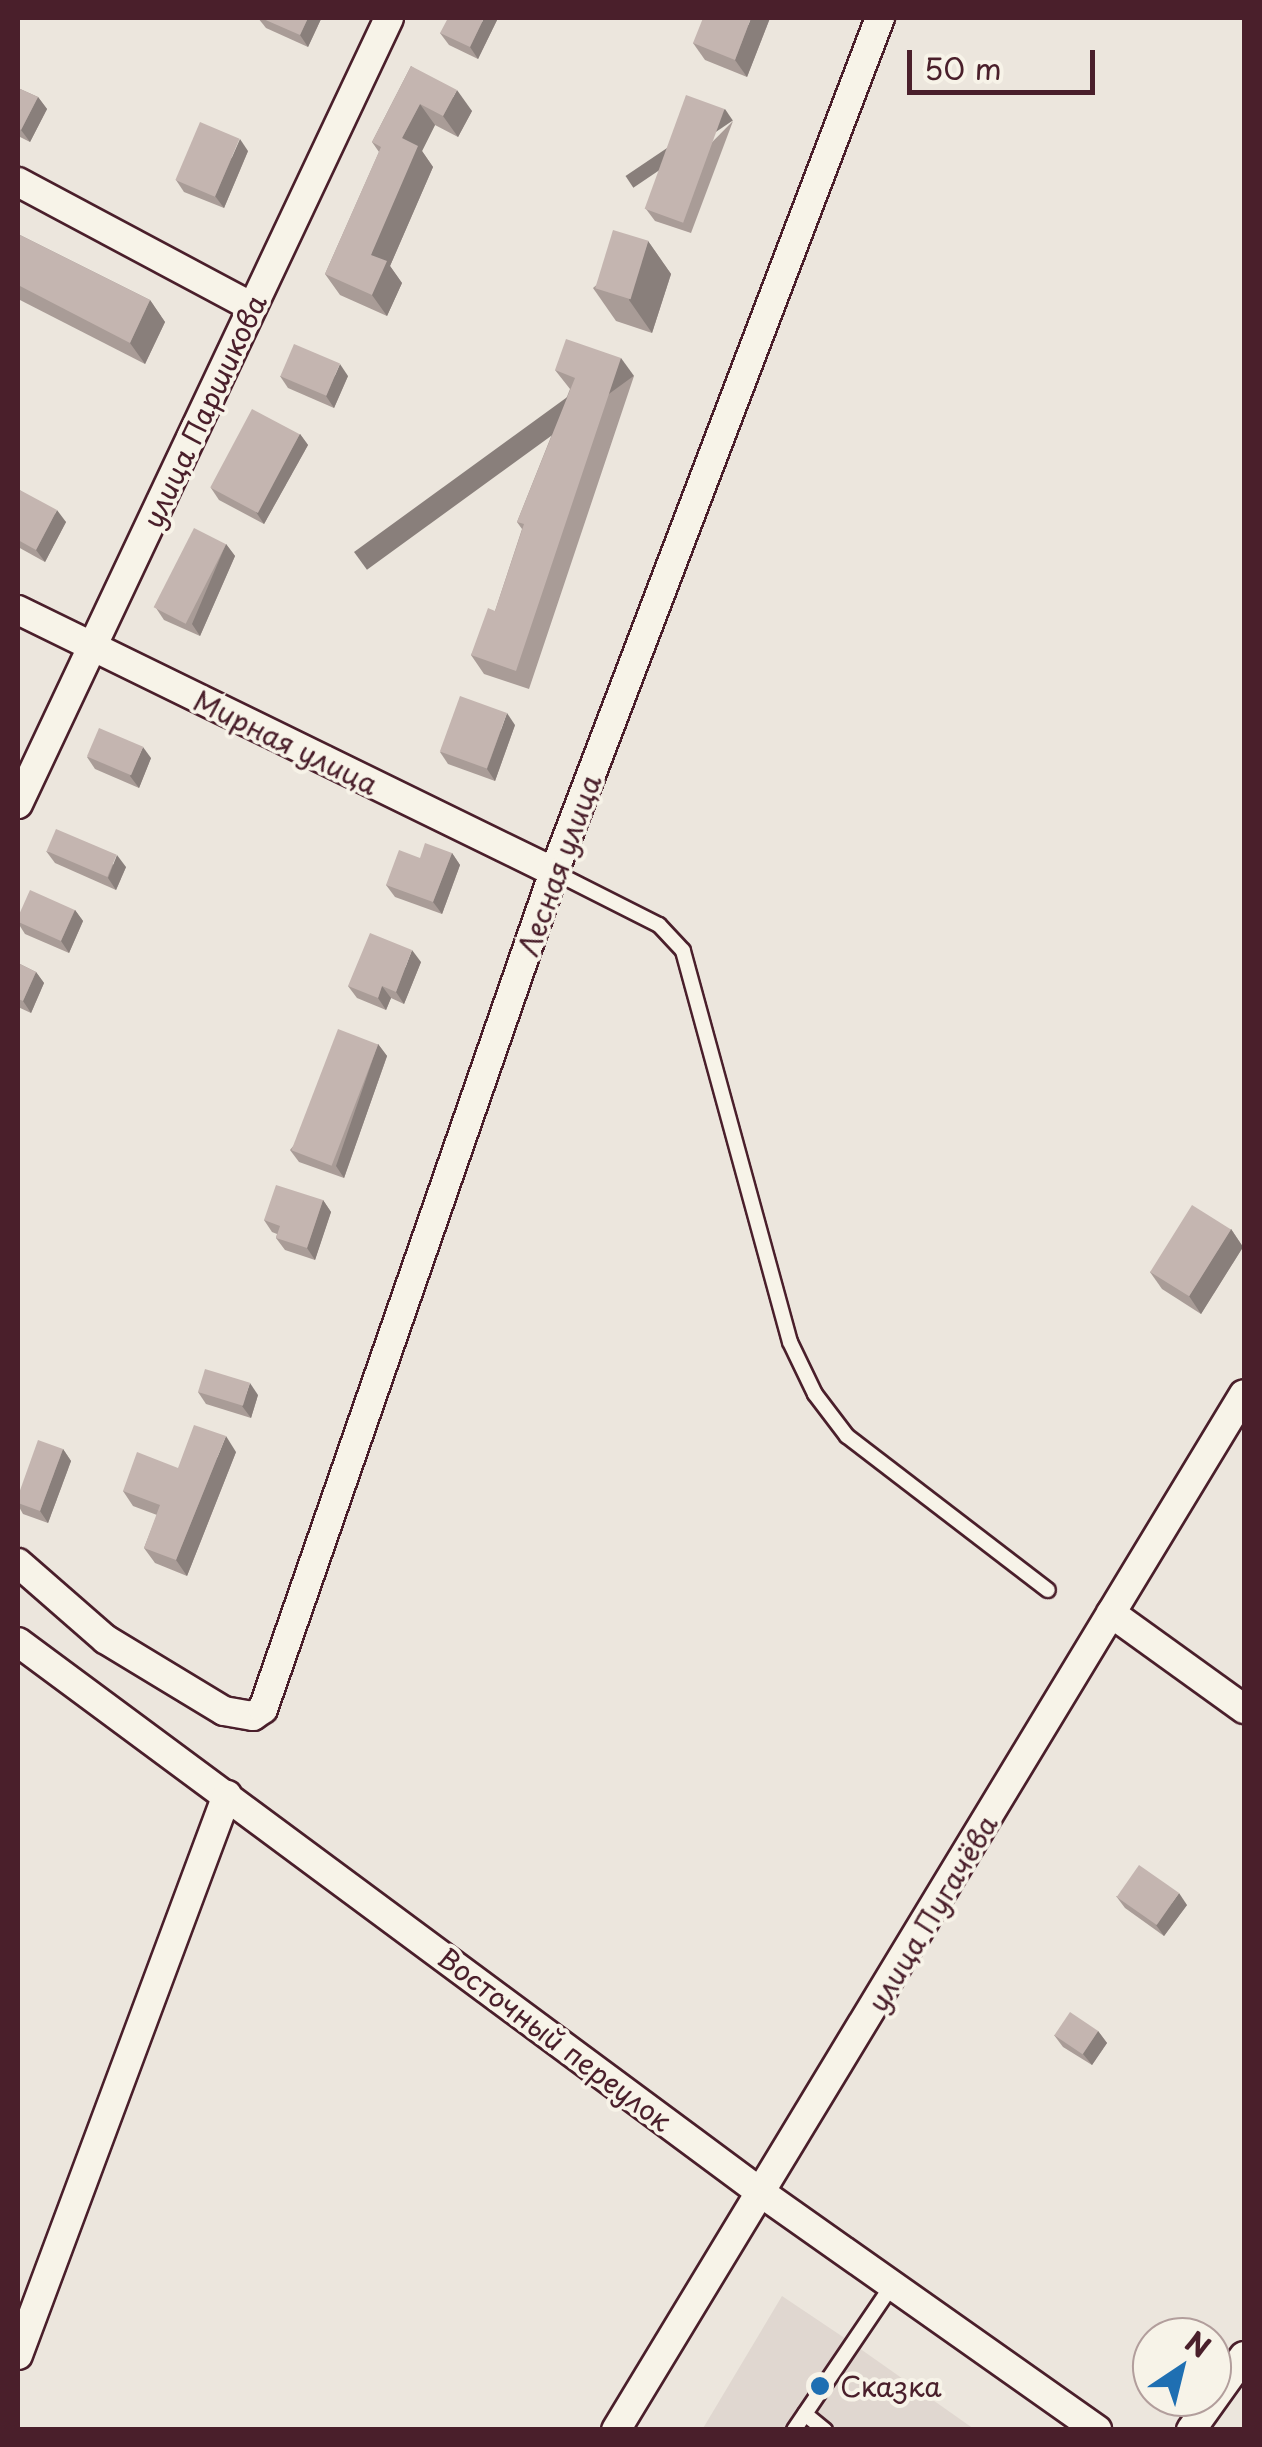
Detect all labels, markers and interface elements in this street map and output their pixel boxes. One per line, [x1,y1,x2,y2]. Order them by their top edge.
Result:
scale bar [912,30,1100,92]
text: 50 m [924,45,1002,90]
street label: улица Паршикова [135,289,273,533]
street label: Мирная улица [188,683,384,801]
street label: Лесная улица [510,769,608,961]
street label: улица Пугачёва [860,1808,1004,2018]
street label: Восточный переулок [432,1940,678,2138]
north arrow [1132,2317,1232,2417]
text: N [1177,2320,1220,2368]
place label: Сказка [840,2369,942,2403]
marker: Сказка [809,2375,831,2397]

